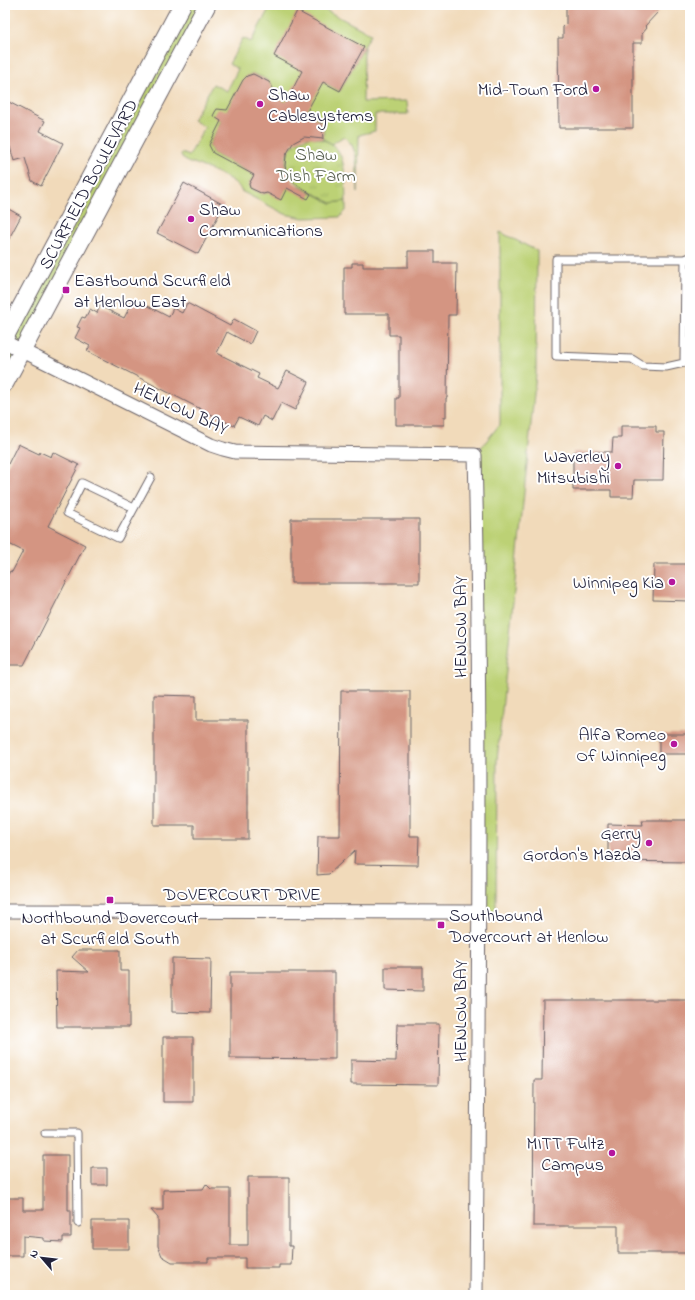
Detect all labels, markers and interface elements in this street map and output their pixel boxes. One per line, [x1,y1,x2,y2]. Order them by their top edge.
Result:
place label: Mid-Town Ford [478,78,588,104]
place label: Shaw Cablesystems [268,83,373,130]
marker: Mid-Town Ford [591,84,601,94]
street label: SCURFIELD BOULEVARD [34,95,146,275]
marker: Shaw Cablesystems [255,99,265,109]
park label: Shaw Dish Farm [275,143,356,190]
place label: Shaw Communications [199,198,323,245]
marker: Shaw Communications [186,214,196,224]
place label: Eastbound Scurfield at Henlow East [74,269,231,316]
marker: Eastbound Scurfield at Henlow East [61,285,71,295]
street label: HENLOW BAY [128,376,232,443]
place label: Waverley Mitsubishi [537,445,610,492]
marker: Waverley Mitsubishi [613,461,623,471]
place label: Winnipeg Kia [573,571,664,598]
street label: HENLOW BAY [449,575,475,678]
marker: Winnipeg Kia [667,577,677,587]
place label: Alfa Romeo Of Winnipeg [576,723,666,771]
marker: Alfa Romeo Of Winnipeg [669,739,679,749]
place label: Gerry Gordon's Mazda [523,822,641,869]
marker: Gerry Gordon's Mazda [644,838,654,848]
street label: DOVERCOURT DRIVE [162,883,321,909]
marker: Northbound Dovercourt at Scurfield South [105,895,115,905]
place label: Southbound Dovercourt at Henlow [448,904,608,951]
place label: Northbound Dovercourt at Scurfield South [21,906,199,953]
marker: Southbound Dovercourt at Henlow [436,920,446,930]
street label: HENLOW BAY [449,959,475,1062]
place label: MITT Fultz Campus [526,1132,604,1179]
marker: MITT Fultz Campus [607,1148,617,1158]
north arrow [22,1238,62,1278]
text: N [25,1247,43,1261]

